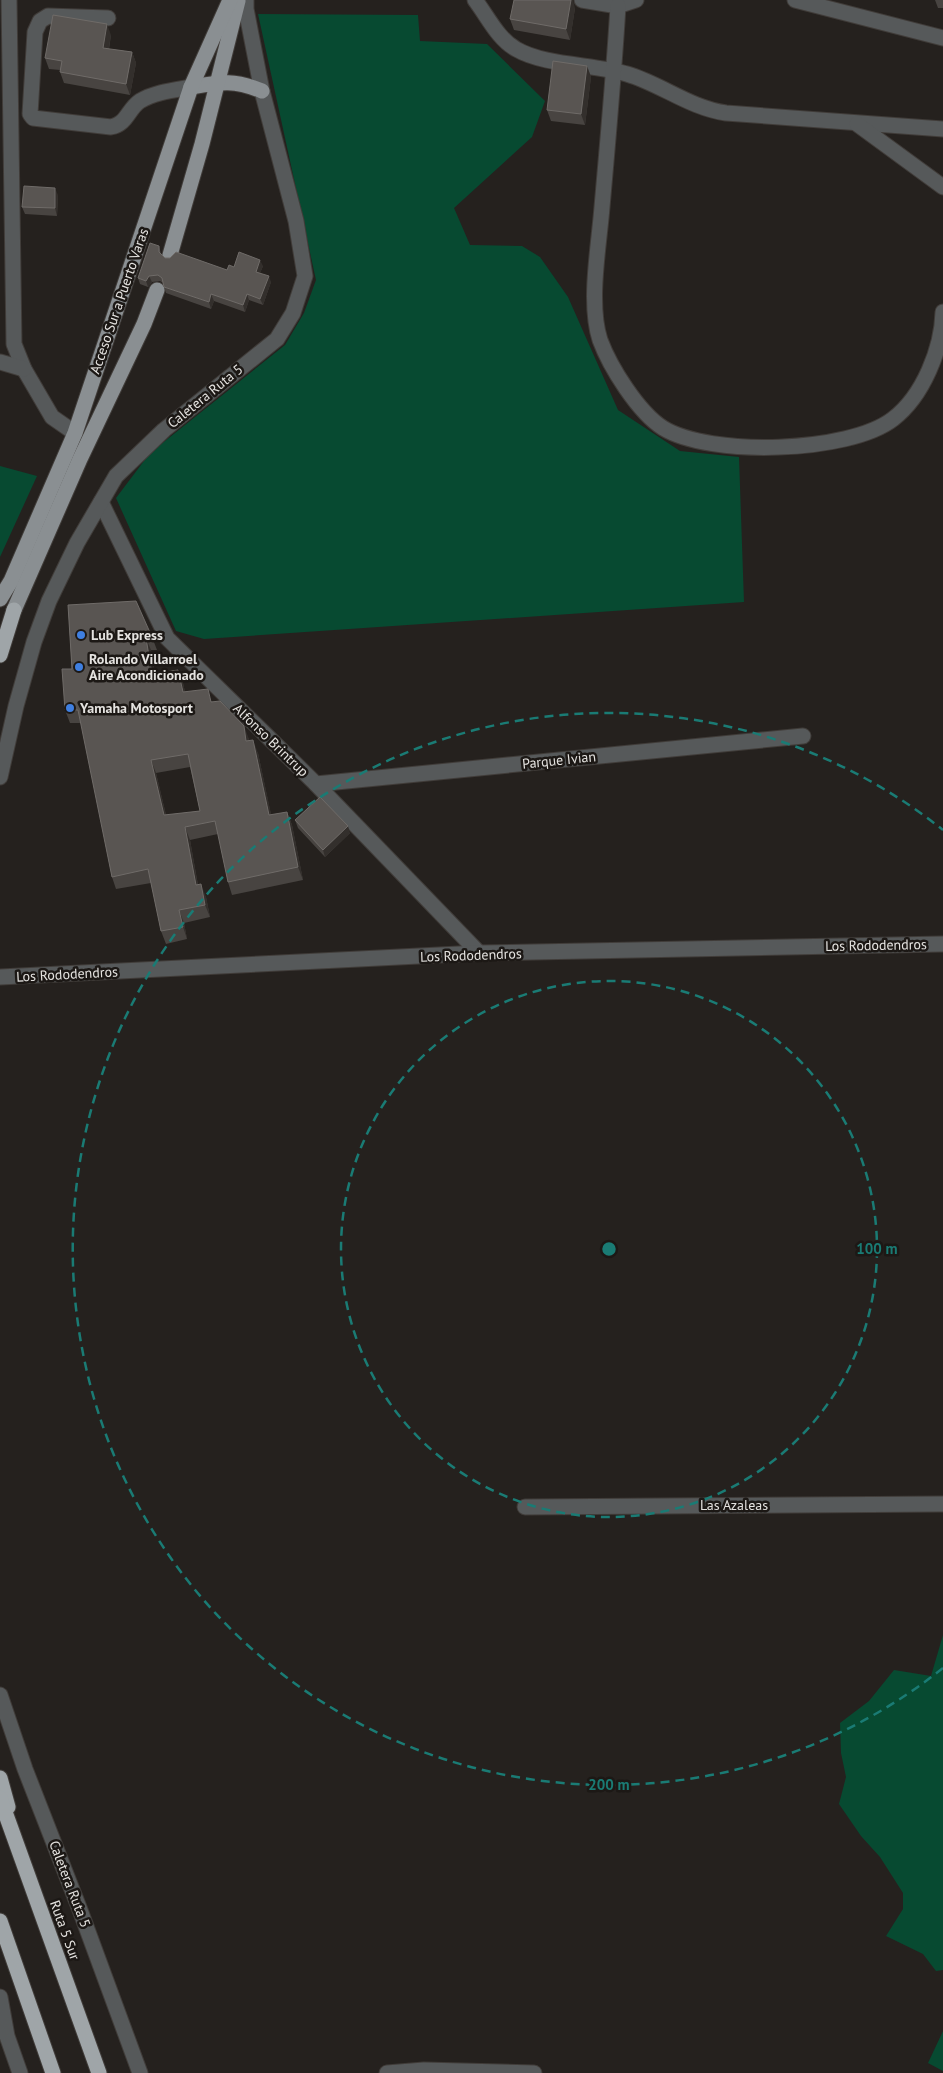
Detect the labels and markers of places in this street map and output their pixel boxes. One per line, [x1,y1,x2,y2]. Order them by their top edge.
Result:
place label: Lub Express [91,626,163,644]
marker: Lub Express [75,629,87,641]
place label: Rolando Villarroel Aire Acondicionado [89,650,204,684]
marker: Rolando Villarroel Aire Acondicionado [73,661,85,673]
place label: Yamaha Motosport [79,699,193,717]
marker: Yamaha Motosport [64,702,76,714]
centre of rings [600,1240,618,1258]

